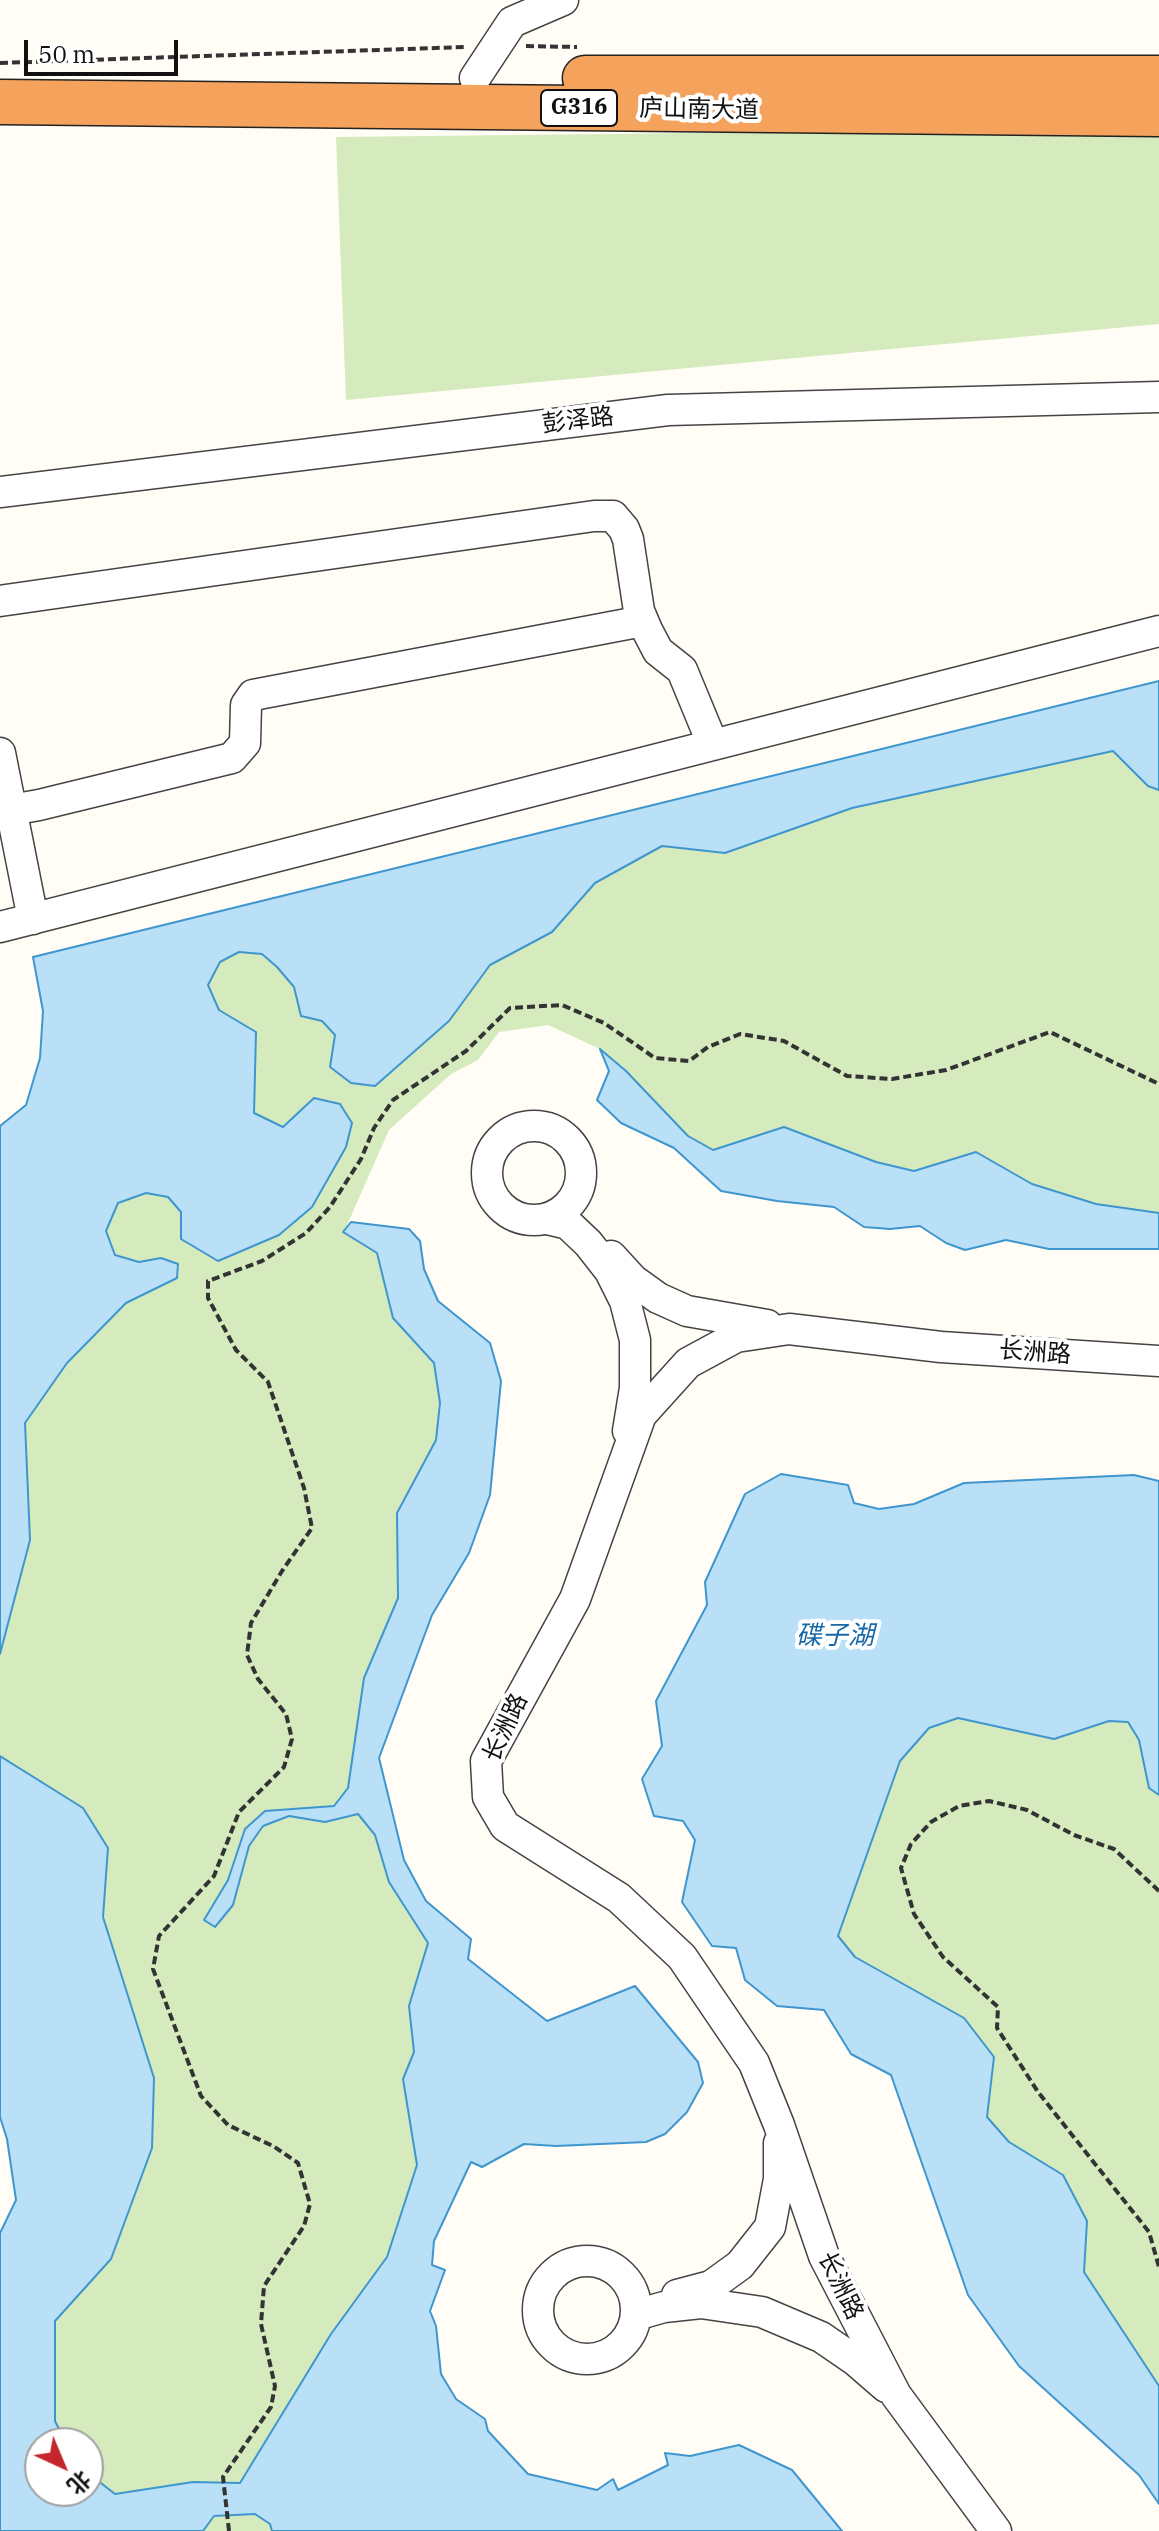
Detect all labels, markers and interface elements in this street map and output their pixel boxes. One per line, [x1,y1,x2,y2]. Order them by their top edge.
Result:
scale bar [28,24,182,74]
text: 50 m [38,38,95,70]
road number: G316 [541,90,617,126]
street label: 庐山南大道 [639,95,759,125]
street label: 彭泽路 [541,402,615,440]
street label: 长洲路 [998,1336,1072,1370]
water label: 碟子湖 [796,1620,874,1652]
street label: 长洲路 [478,1689,534,1767]
street label: 长洲路 [811,2247,869,2325]
north arrow [24,2427,104,2507]
text: 北 [62,2465,98,2501]

